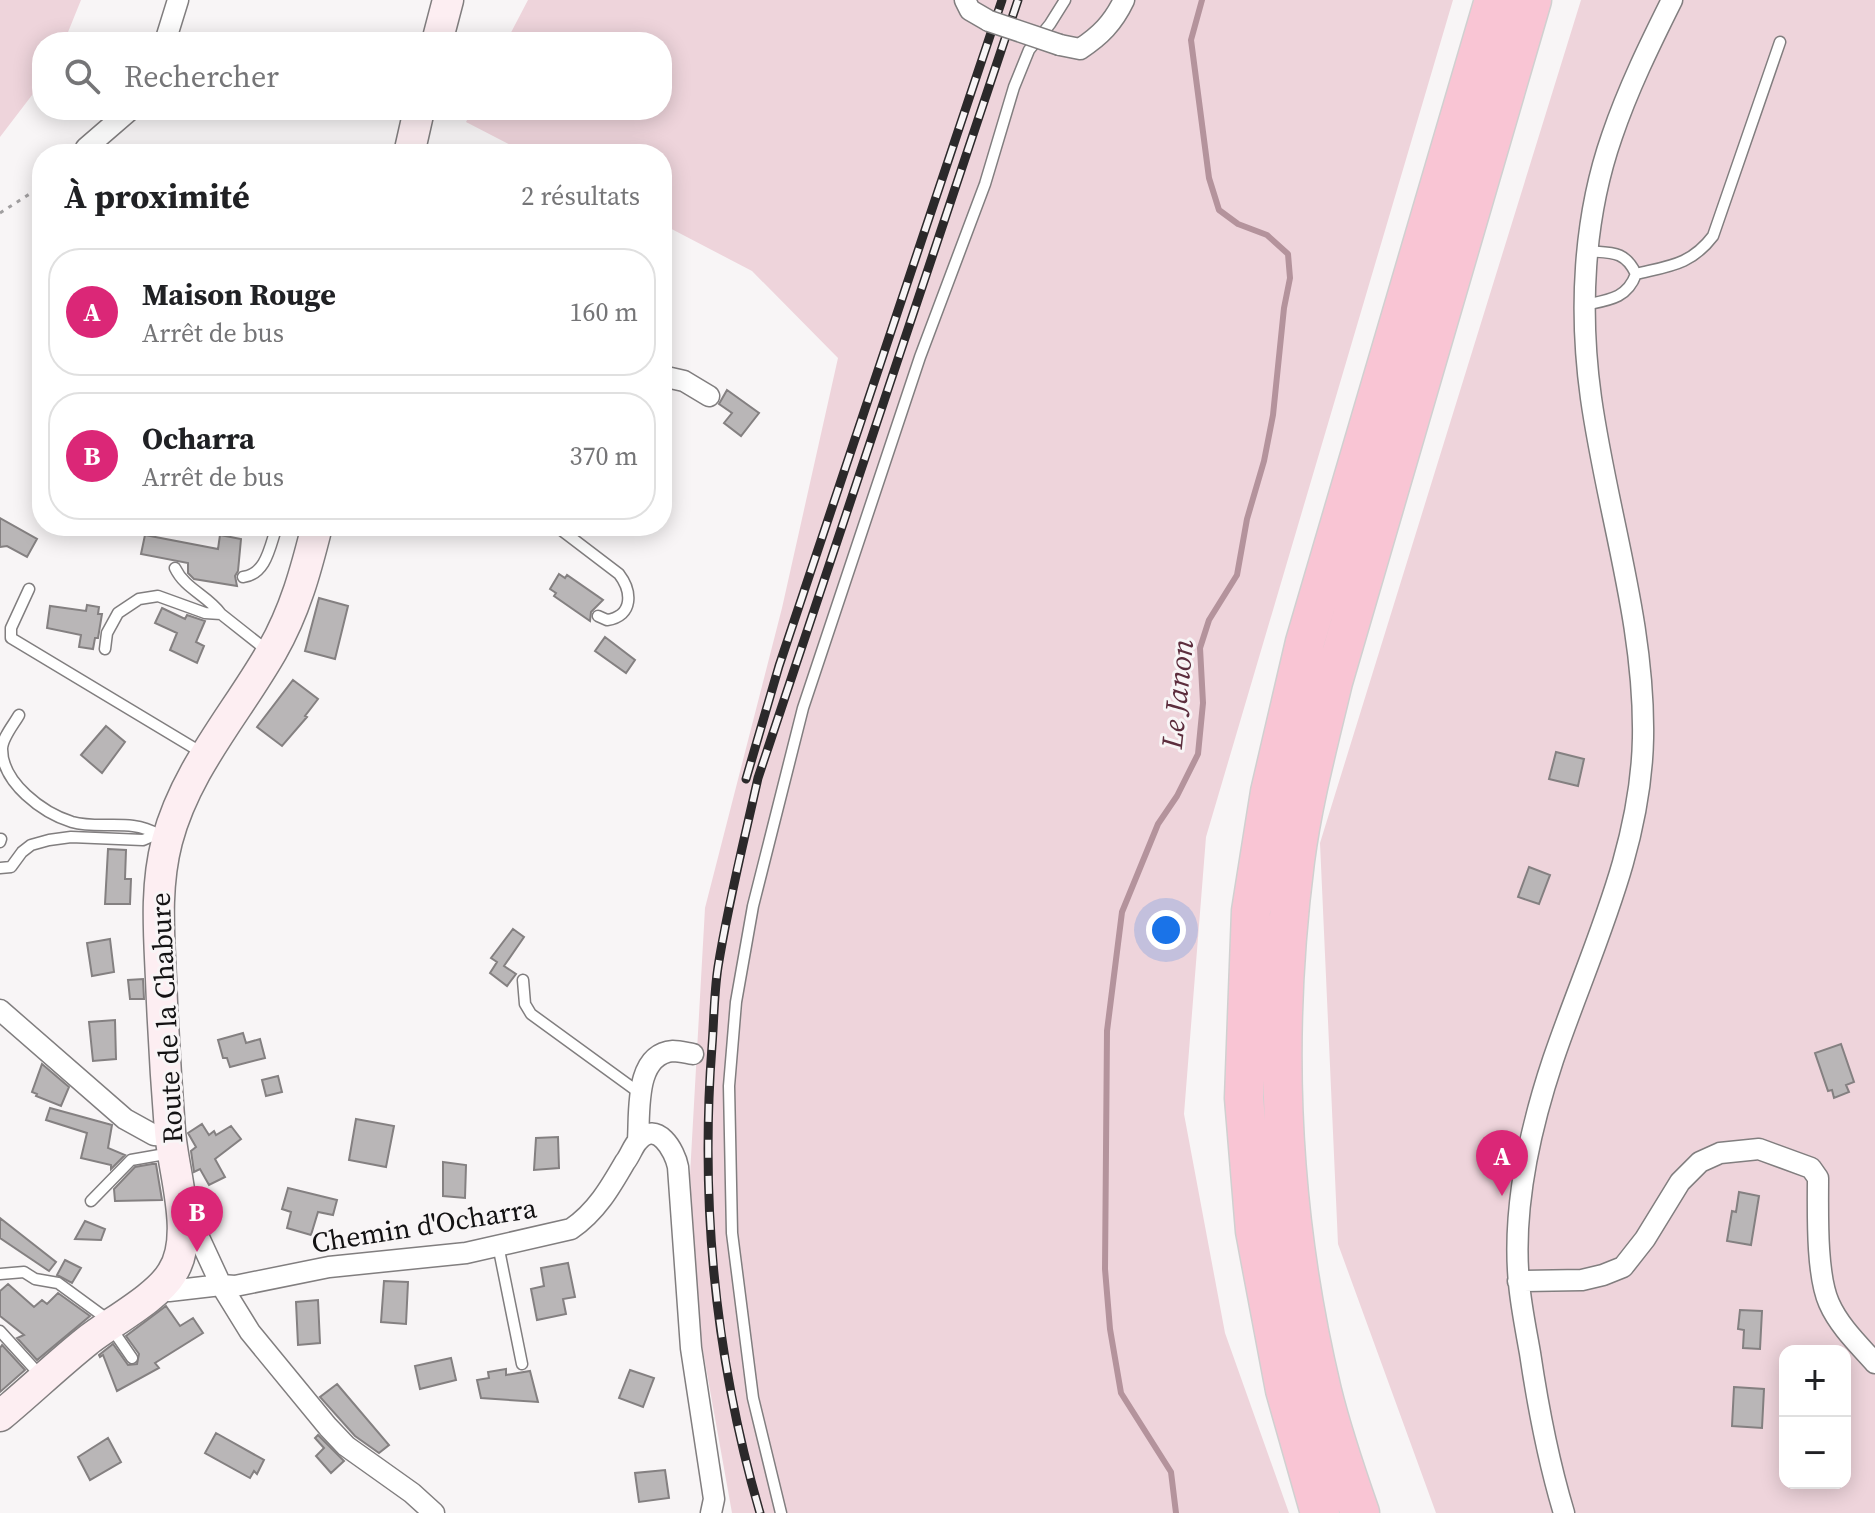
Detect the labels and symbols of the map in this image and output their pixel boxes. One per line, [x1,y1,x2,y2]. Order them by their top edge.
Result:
water label: Le Janon [1151,637,1203,752]
street label: Route de la Chabure [140,891,192,1145]
your location [1146,910,1186,950]
pin: A [1476,1130,1528,1196]
pin: B [171,1186,223,1252]
street label: Chemin d'Ocharra [309,1188,540,1262]

